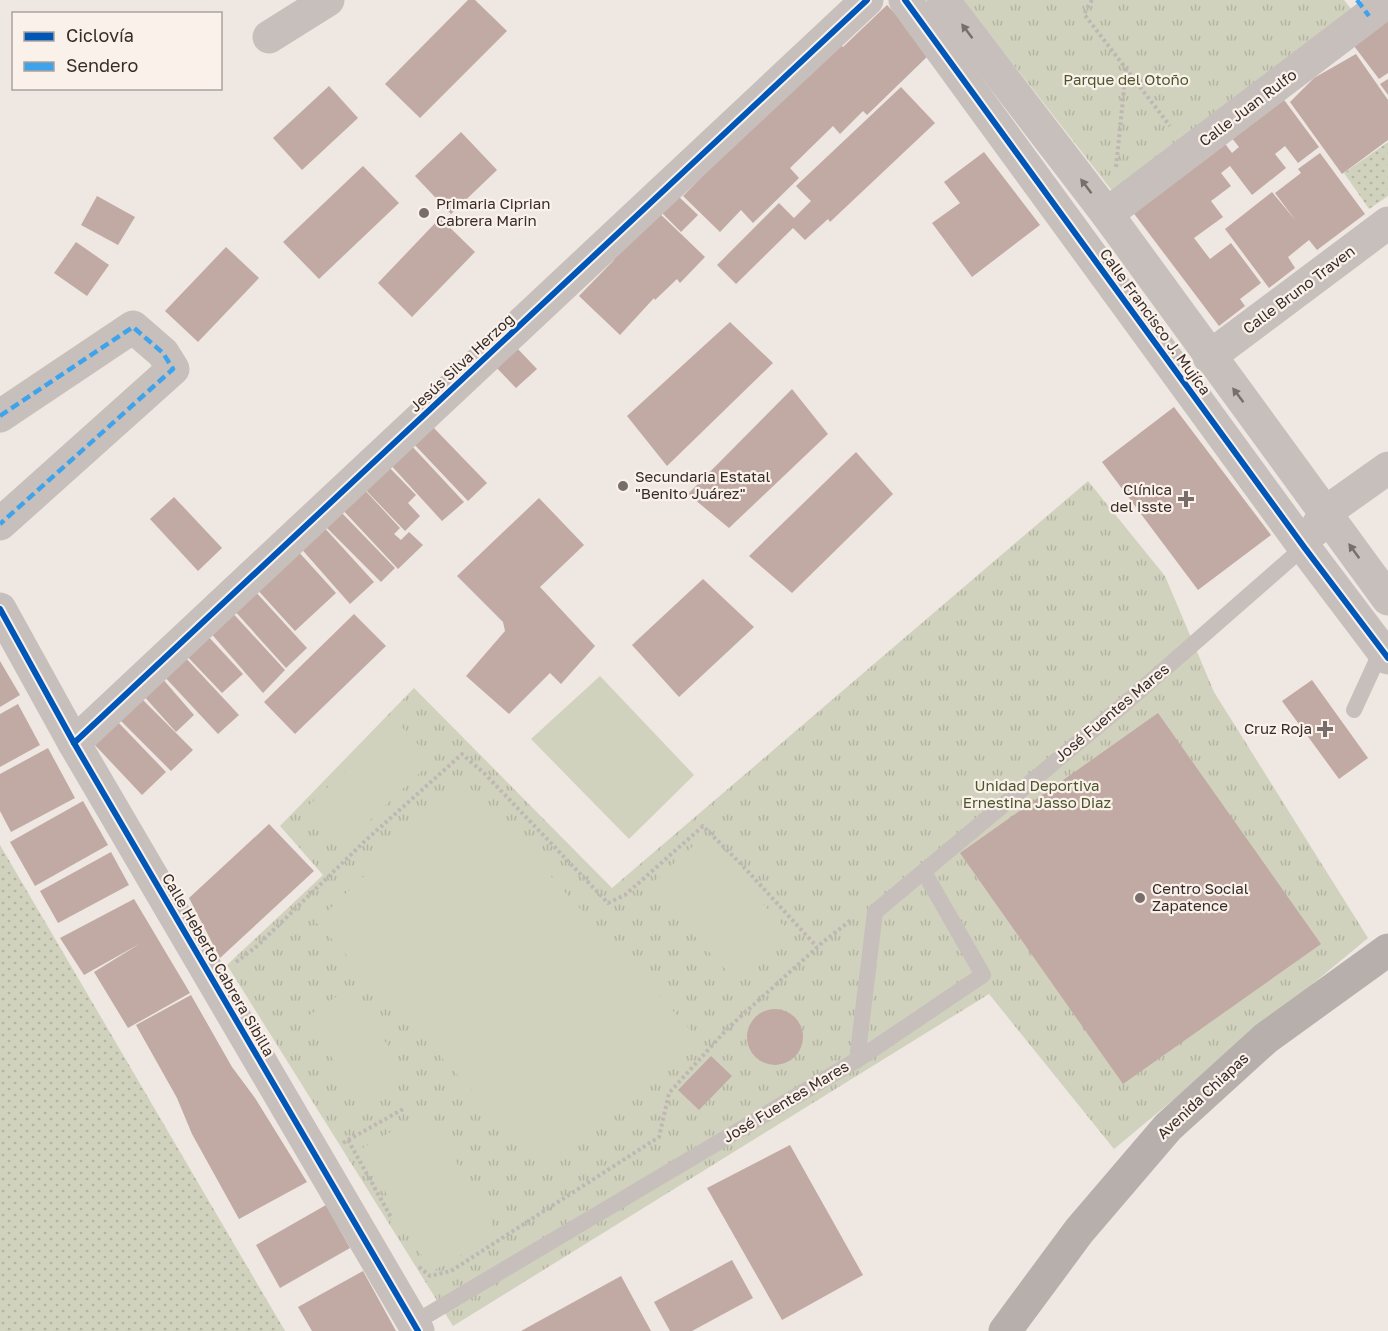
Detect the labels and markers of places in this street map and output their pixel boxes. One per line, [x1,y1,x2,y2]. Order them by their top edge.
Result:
place label: Primaria Ciprian Cabrera Marin [436,194,551,229]
marker: Primaria Ciprian Cabrera Marin [417,206,431,220]
place label: Secundaria Estatal "Benito Juárez" [635,467,770,502]
marker: Secundaria Estatal "Benito Juárez" [616,479,630,493]
place label: Clínica del Isste [1110,480,1172,515]
marker: Clínica del Isste [1177,490,1195,508]
place label: Cruz Roja [1244,719,1312,737]
marker: Cruz Roja [1316,720,1334,738]
place label: Centro Social Zapatence [1152,879,1249,914]
marker: Centro Social Zapatence [1133,891,1147,905]

